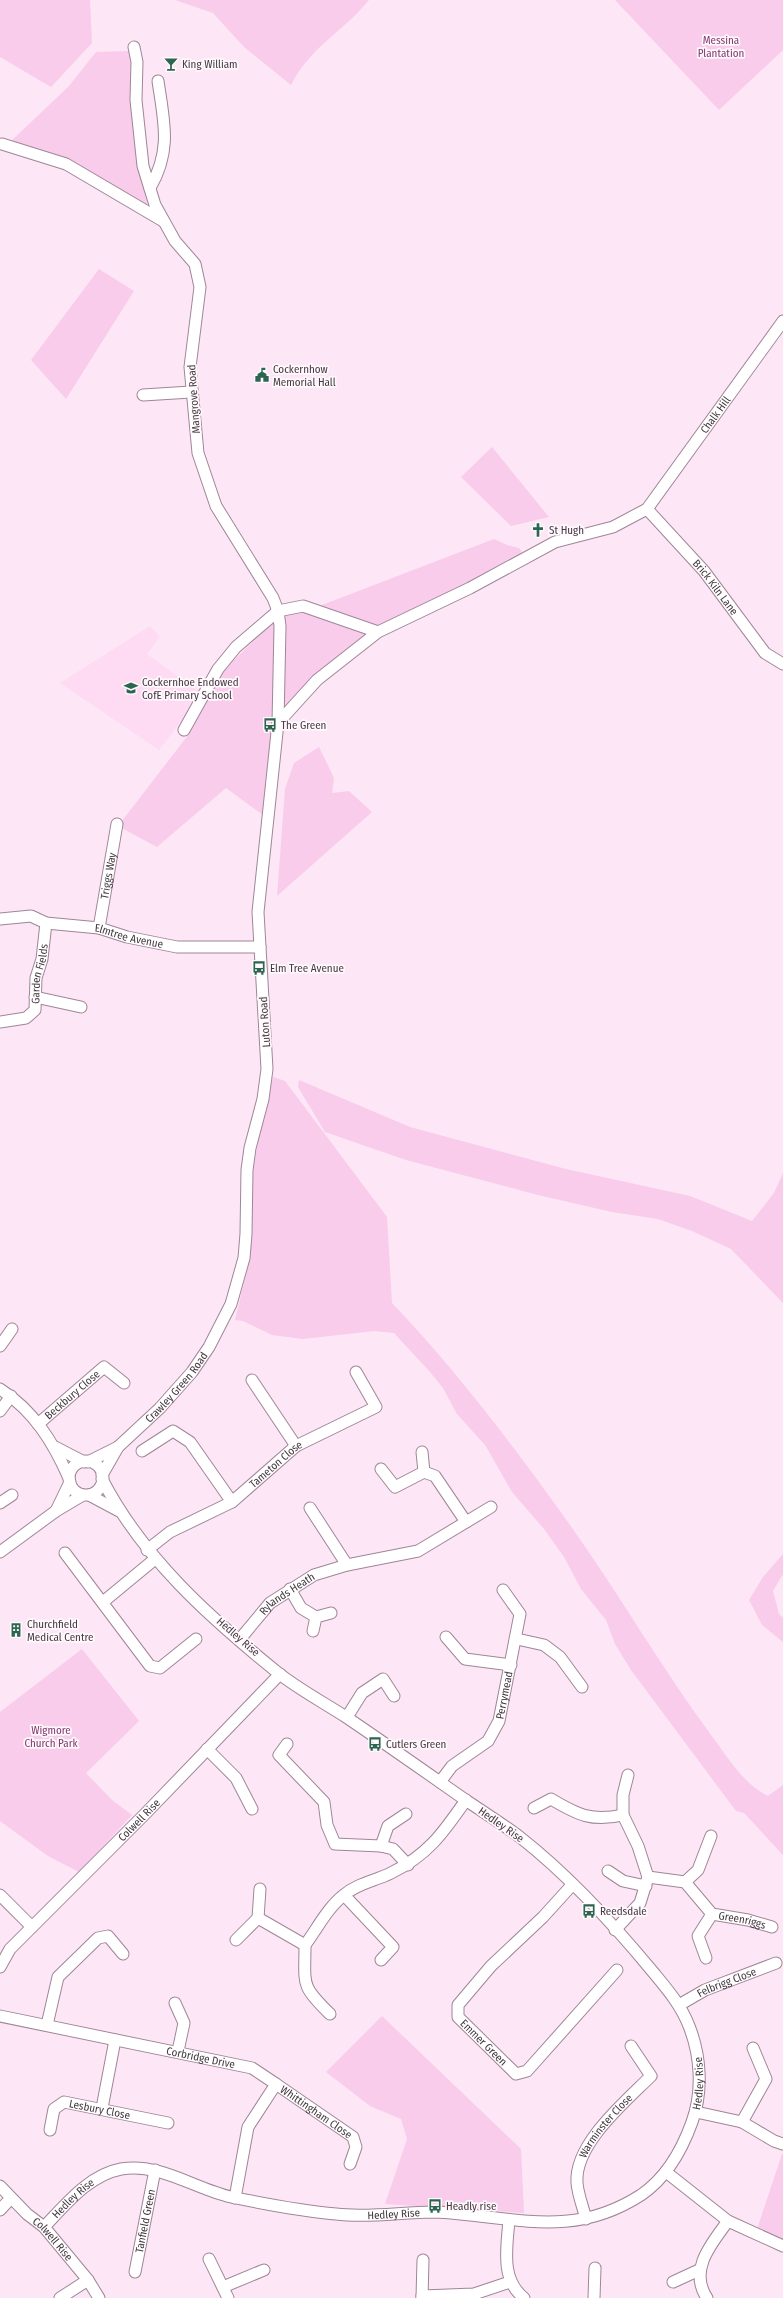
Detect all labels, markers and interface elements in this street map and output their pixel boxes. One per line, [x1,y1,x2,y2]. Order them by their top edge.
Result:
park label: Messina Plantation [698,34,744,60]
bar icon: King William [163,56,179,72]
place label: King William [182,58,238,71]
place label: Cockernhow Memorial Hall [273,363,336,389]
street label: Mangrove Road [185,364,203,434]
public building icon: Cockernhow Memorial Hall [254,367,270,383]
street label: Chalk Hill [697,394,733,436]
church icon: St Hugh [530,522,546,538]
place label: St Hugh [549,524,584,537]
street label: Brick Kiln Lane [690,557,741,617]
place label: Cockernhoe Endowed CofE Primary School [142,676,239,702]
school or university icon: Cockernhoe Endowed CofE Primary School [123,680,139,696]
bus stop icon: The Green [262,717,278,733]
place label: The Green [281,719,326,732]
street label: Triggs Way [98,851,118,900]
street label: Elmtree Avenue [94,921,164,951]
street label: Garden Fields [29,943,50,1004]
bus stop icon: Elm Tree Avenue [251,960,267,976]
place label: Elm Tree Avenue [270,962,344,975]
street label: Luton Road [257,996,273,1048]
street label: Crawley Green Road [142,1349,210,1425]
street label: Beckbury Close [42,1367,102,1422]
street label: Tameton Close [247,1438,304,1490]
street label: Rylands Heath [256,1570,317,1617]
street label: Hedley Rise [214,1615,262,1659]
place label: Churchfield Medical Centre [27,1618,93,1644]
building icon: Churchfield Medical Centre [8,1622,24,1638]
street label: Perrymead [493,1670,515,1720]
park label: Wigmore Church Park [24,1724,78,1750]
bus stop icon: Cutlers Green [367,1736,383,1752]
place label: Cutlers Green [386,1738,446,1751]
street label: Colwell Rise [115,1796,163,1844]
street label: Hedley Rise [476,1805,526,1845]
bus stop icon: Reedsdale [581,1903,597,1919]
place label: Reedsdale [600,1905,647,1918]
street label: Greenriggs [718,1909,768,1931]
street label: Felbrigg Close [695,1965,758,2000]
street label: Emmer Green [458,2017,510,2068]
street label: Corbridge Drive [165,2044,236,2071]
street label: Hedley Rise [689,2056,706,2111]
street label: Whittingham Close [278,2083,355,2141]
street label: Warminster Close [576,2091,635,2160]
street label: Lesbury Close [68,2097,131,2122]
street label: Hedley Rise [49,2175,97,2221]
street label: Tanfield Green [132,2188,158,2254]
bus stop icon: Headly rise [427,2198,443,2214]
place label: Headly rise [446,2200,496,2213]
street label: Hedley Rise [367,2206,420,2222]
street label: Colwell Rise [30,2214,76,2263]

